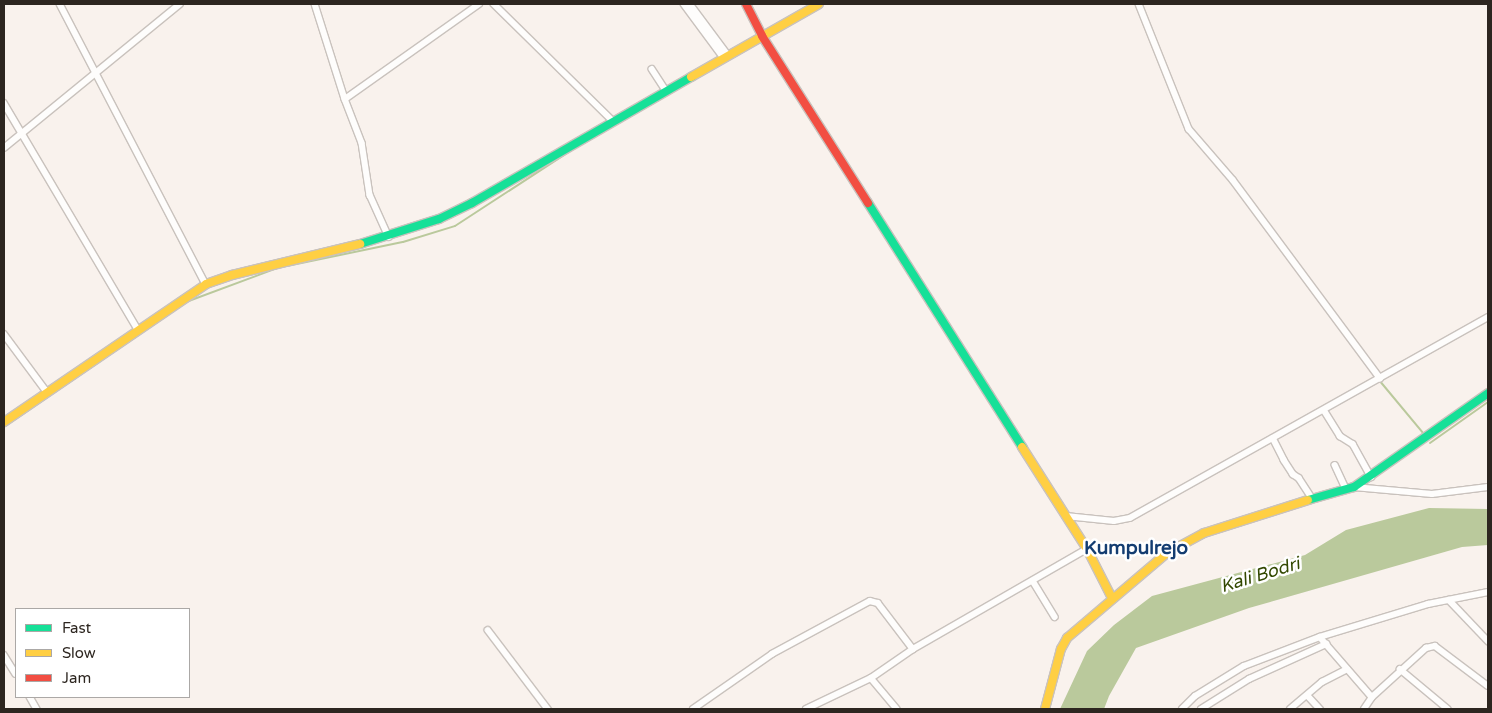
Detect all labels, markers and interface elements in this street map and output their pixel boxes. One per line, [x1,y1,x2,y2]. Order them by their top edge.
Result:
district label: Kumpulrejo [1084,538,1188,560]
water label: Kali Bodri [1218,553,1302,597]
legend [15,608,190,698]
text: Fast [62,619,91,637]
text: Slow [62,644,96,662]
text: Jam [62,669,91,687]

